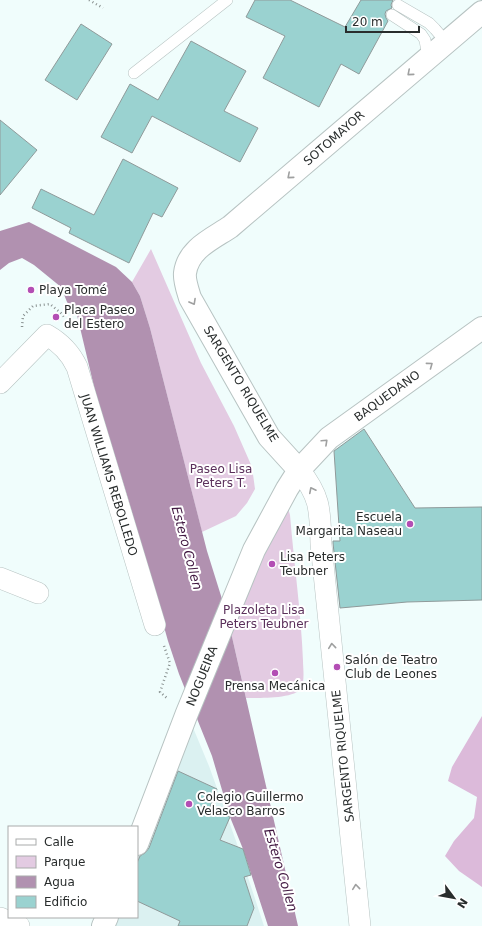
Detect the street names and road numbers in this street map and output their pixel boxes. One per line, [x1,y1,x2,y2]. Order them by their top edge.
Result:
street label: SOTOMAYOR [301,108,367,168]
street label: SARGENTO RIQUELME [201,323,281,445]
street label: BAQUEDANO [351,368,423,424]
street label: JUAN WILLIAMS REBOLLEDO [77,391,140,558]
street label: NOGUEIRA [184,643,221,708]
street label: SARGENTO RIQUELME [329,689,357,823]

